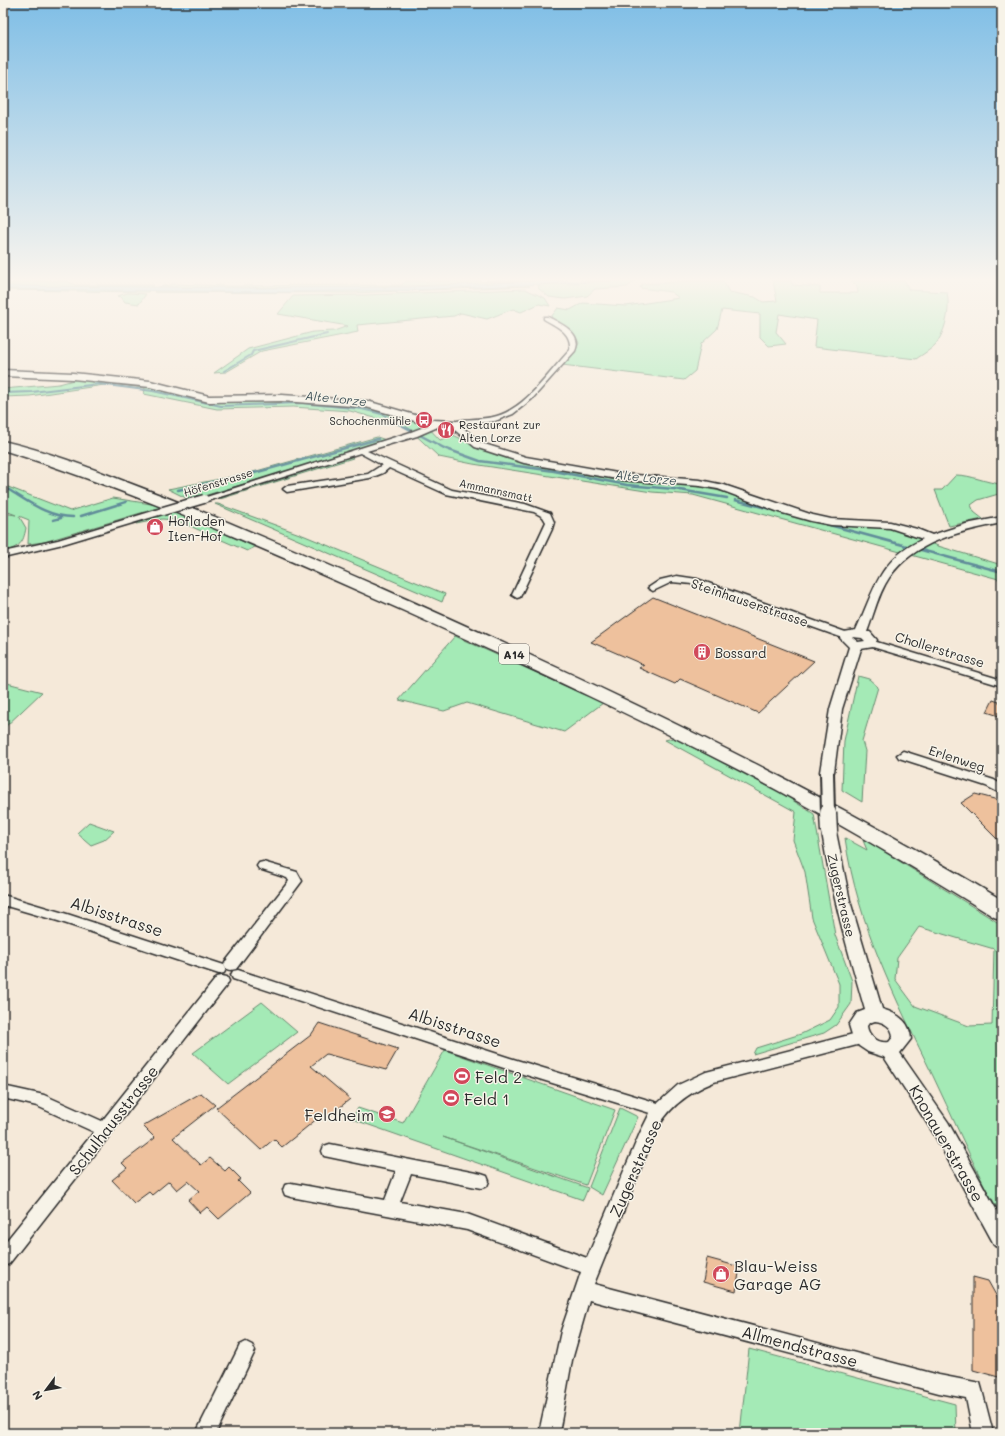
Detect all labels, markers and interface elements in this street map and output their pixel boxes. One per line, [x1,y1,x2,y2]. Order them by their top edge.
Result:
water label: Alte Lorze [305,387,367,409]
bus stop icon: Schochenmühle [414,410,434,430]
place label: Schochenmühle [329,413,411,428]
place label: Restaurant zur Alten Lorze [459,417,540,445]
restaurant icon: Restaurant zur Alten Lorze [436,420,456,440]
street label: Höfenstrasse [182,464,255,500]
water label: Alte Lorze [615,466,677,488]
street label: Ammannsmatt [458,475,534,505]
place label: Hofladen Iten-Hof [168,512,225,544]
shop icon: Hofladen Iten-Hof [145,517,165,537]
street label: Steinhauserstrasse [689,574,811,630]
street label: Chollerstrasse [893,627,987,671]
building icon: Bossard [692,642,712,662]
road number: A14 [499,644,529,664]
place label: Bossard [715,644,766,661]
street label: Erlenweg [927,741,987,775]
street label: Zugerstrasse [824,852,860,938]
street label: Albisstrasse [68,891,166,941]
street label: Albisstrasse [406,1002,504,1052]
street label: Schulhausstrasse [63,1061,163,1179]
sports icon: Feld 2 [452,1066,472,1086]
place label: Feld 2 [475,1066,522,1087]
street label: Knonauerstrasse [905,1081,989,1205]
sports icon: Feld 1 [441,1088,461,1108]
place label: Feld 1 [464,1088,509,1109]
place label: Feldheim [304,1104,374,1125]
school or university icon: Feldheim [377,1104,397,1124]
street label: Zugerstrasse [604,1116,666,1220]
place label: Blau-Weiss Garage AG [734,1255,821,1294]
shop icon: Blau-Weiss Garage AG [711,1264,731,1284]
street label: Allmendstrasse [740,1320,860,1372]
north arrow [26,1370,66,1410]
text: N [29,1388,46,1403]

